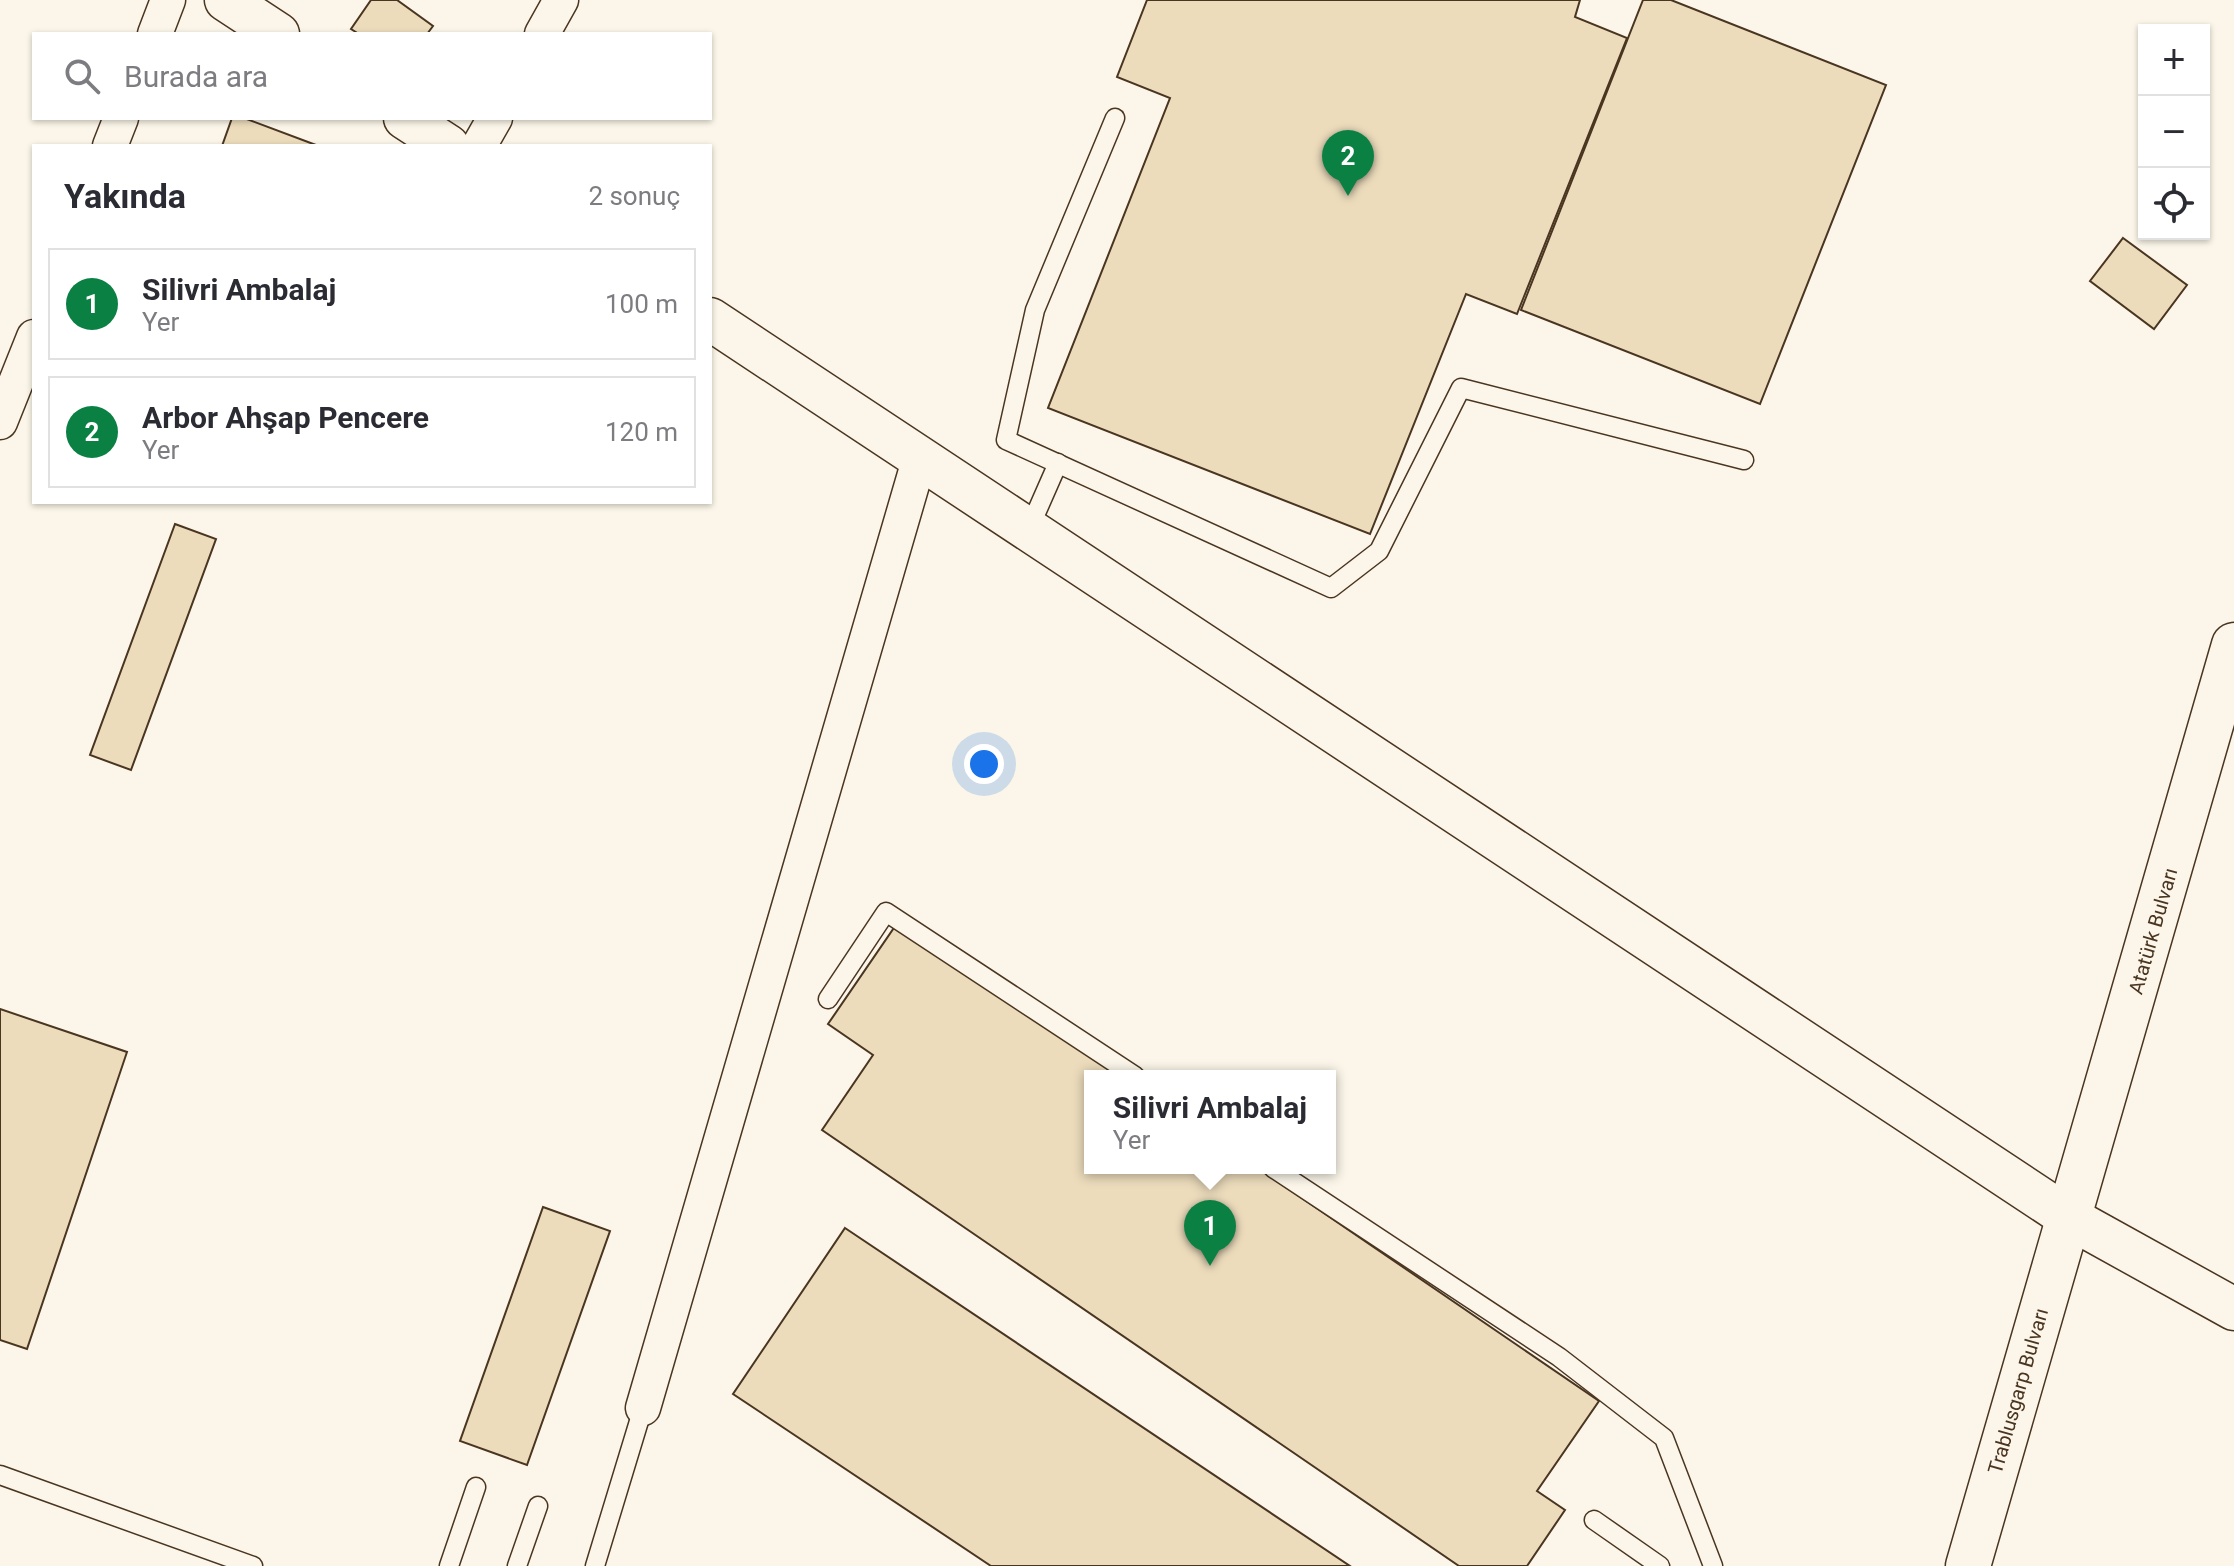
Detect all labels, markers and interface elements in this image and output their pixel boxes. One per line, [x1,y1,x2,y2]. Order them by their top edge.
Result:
map controls [2138,24,2210,240]
button: + [2138,24,2210,96]
search box [32,32,712,120]
icon: search [60,54,104,98]
text: Burada ara [124,59,268,94]
button: − [2138,96,2210,168]
pin: 2 [1322,130,1374,196]
button: locate [2138,168,2210,240]
text: Yakında [64,176,186,216]
text: 2 sonuç [588,181,680,211]
text: Silivri Ambalaj [142,272,336,307]
text: 1 [85,289,99,319]
text: 100 m [605,289,678,319]
text: Yer [142,307,179,337]
text: Arbor Ahşap Pencere [142,400,429,435]
text: 2 [85,417,99,447]
text: 120 m [605,417,678,447]
text: Yer [142,435,179,465]
your location [964,744,1004,784]
street label: Atatürk Bulvarı [2124,865,2182,997]
popup [1084,1070,1336,1174]
text: Silivri Ambalaj [1113,1090,1307,1125]
text: Yer [1113,1125,1150,1155]
pin: 1 [1184,1200,1236,1266]
street label: Trablusgarp Bulvarı [1983,1305,2053,1477]

